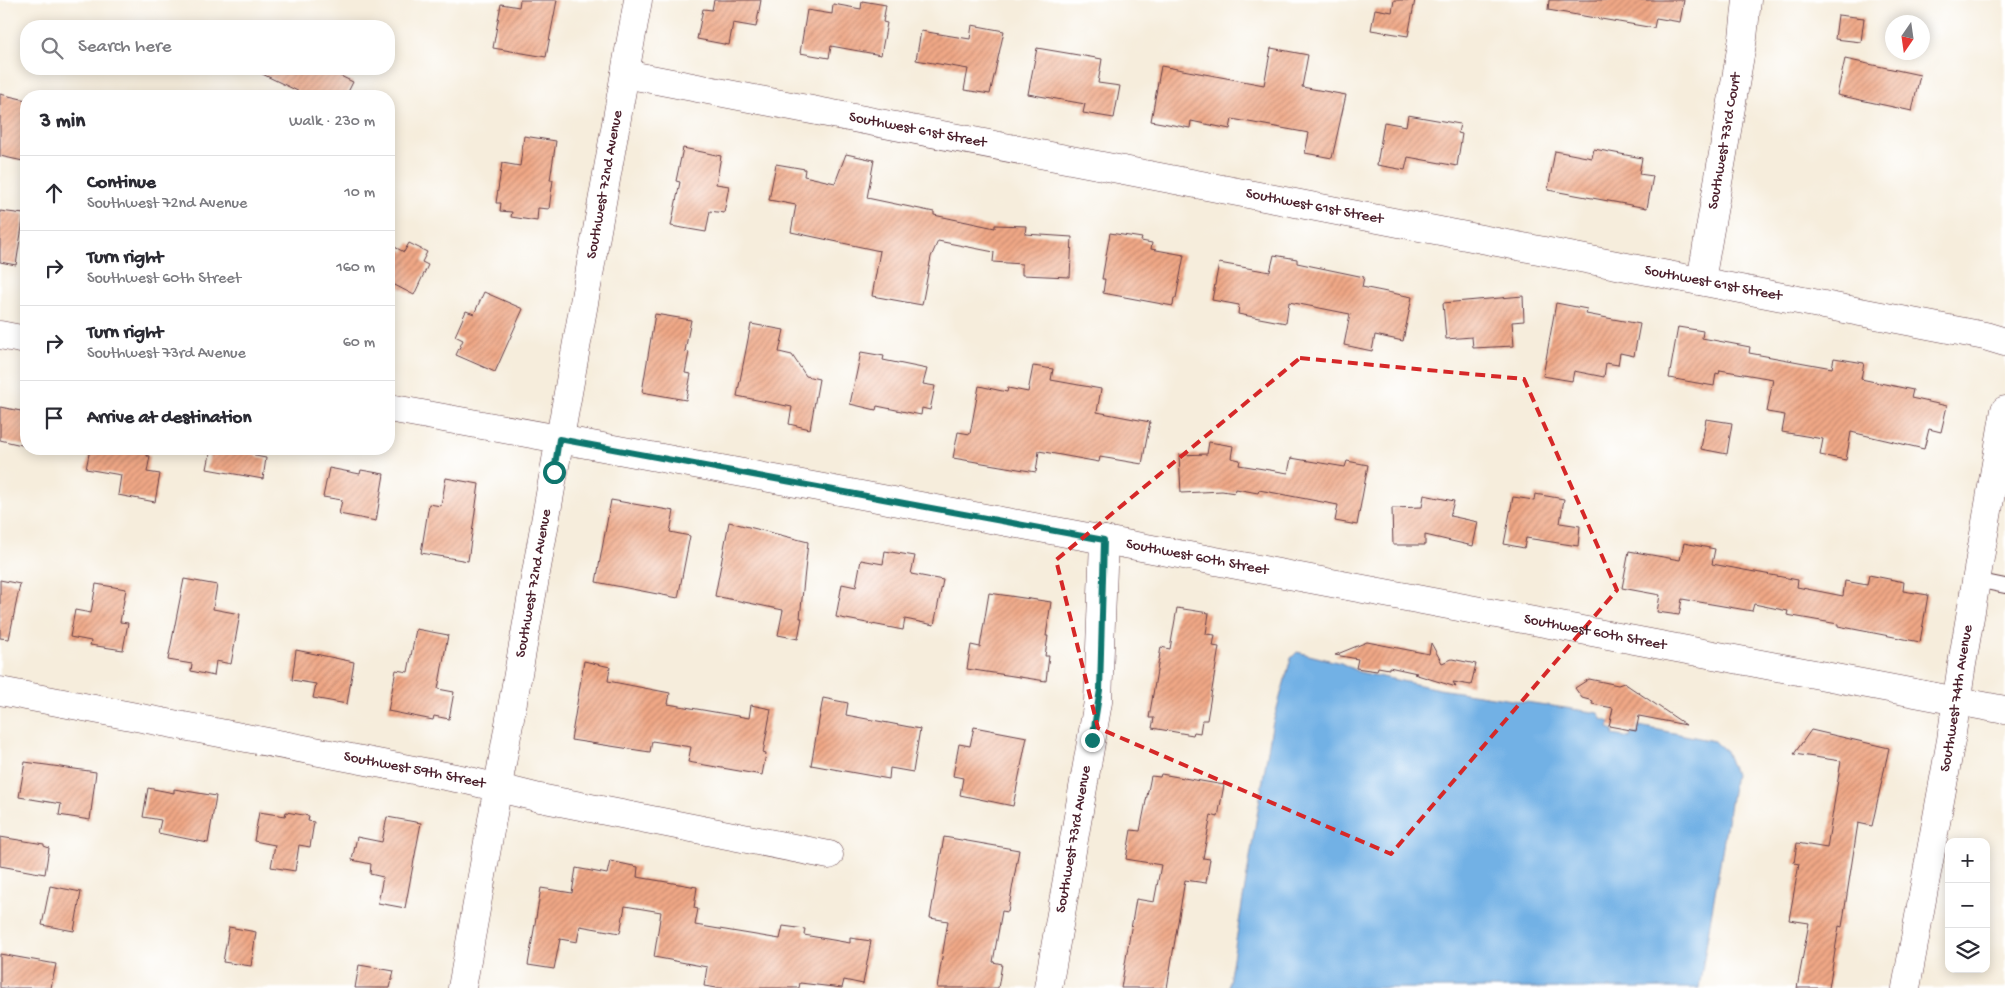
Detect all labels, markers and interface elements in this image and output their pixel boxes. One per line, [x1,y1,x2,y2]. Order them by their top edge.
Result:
north arrow [1885,15,1930,60]
search box [20,20,395,75]
icon: search [38,34,66,62]
text: Search here [78,36,172,59]
street label: Southwest 73rd Court [1705,70,1746,211]
street label: Southwest 61st Street [847,108,990,153]
street label: Southwest 72nd Avenue [583,109,627,260]
text: 3 min [40,110,85,135]
text: Walk · 230 m [289,113,375,132]
text: Continue [87,172,156,195]
icon: ahead [40,179,68,207]
text: 10 m [344,184,375,203]
street label: Southwest 61st Street [1244,185,1386,229]
text: Southwest 72nd Avenue [87,195,247,214]
text: Turn right [87,247,163,270]
icon: right [40,254,68,282]
text: 160 m [336,259,375,278]
street label: Southwest 61st Street [1643,262,1785,306]
text: Southwest 60th Street [87,270,241,289]
text: Turn right [87,322,163,345]
icon: right [40,329,68,357]
text: 60 m [343,334,375,353]
text: Southwest 73rd Avenue [87,345,246,364]
icon: arrive [40,404,68,432]
text: Arrive at destination [87,407,251,430]
route start [543,461,566,484]
street label: Southwest 72nd Avenue [512,507,556,659]
street label: Southwest 60th Street [1124,535,1272,580]
street label: Southwest 60th Street [1522,610,1670,655]
street label: Southwest 74th Avenue [1936,623,1978,773]
route end [1081,729,1104,752]
street label: Southwest 59th Street [342,748,489,794]
street label: Southwest 73rd Avenue [1052,764,1096,914]
map controls [1945,838,1990,973]
button: + [1945,838,1990,883]
button: − [1945,883,1990,928]
button: layers [1945,928,1990,973]

